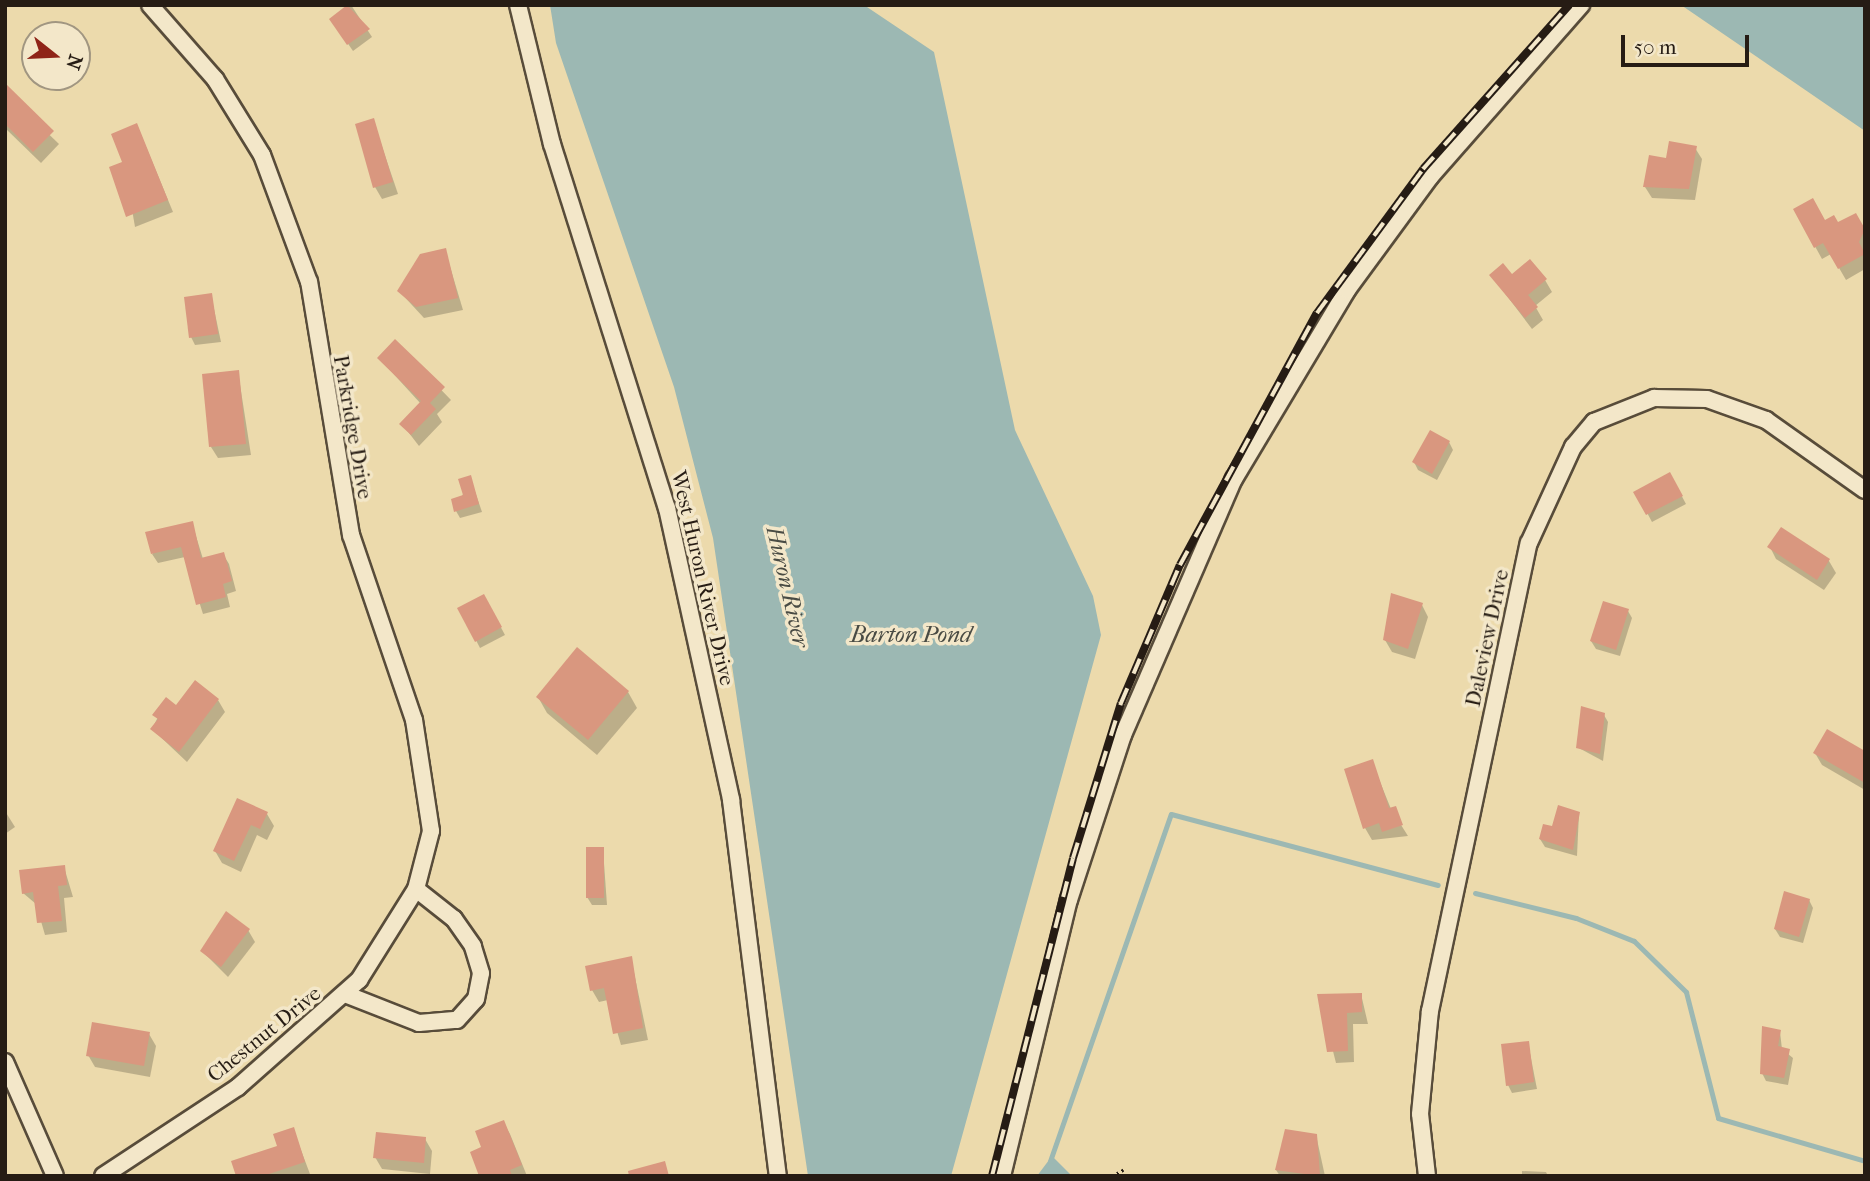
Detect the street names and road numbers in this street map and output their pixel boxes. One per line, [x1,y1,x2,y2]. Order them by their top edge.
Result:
street label: Parkridge Drive [328,353,378,501]
street label: West Huron River Drive [666,468,740,688]
street label: Daleview Drive [1460,567,1514,709]
street label: Chestnut Drive [202,981,326,1087]

